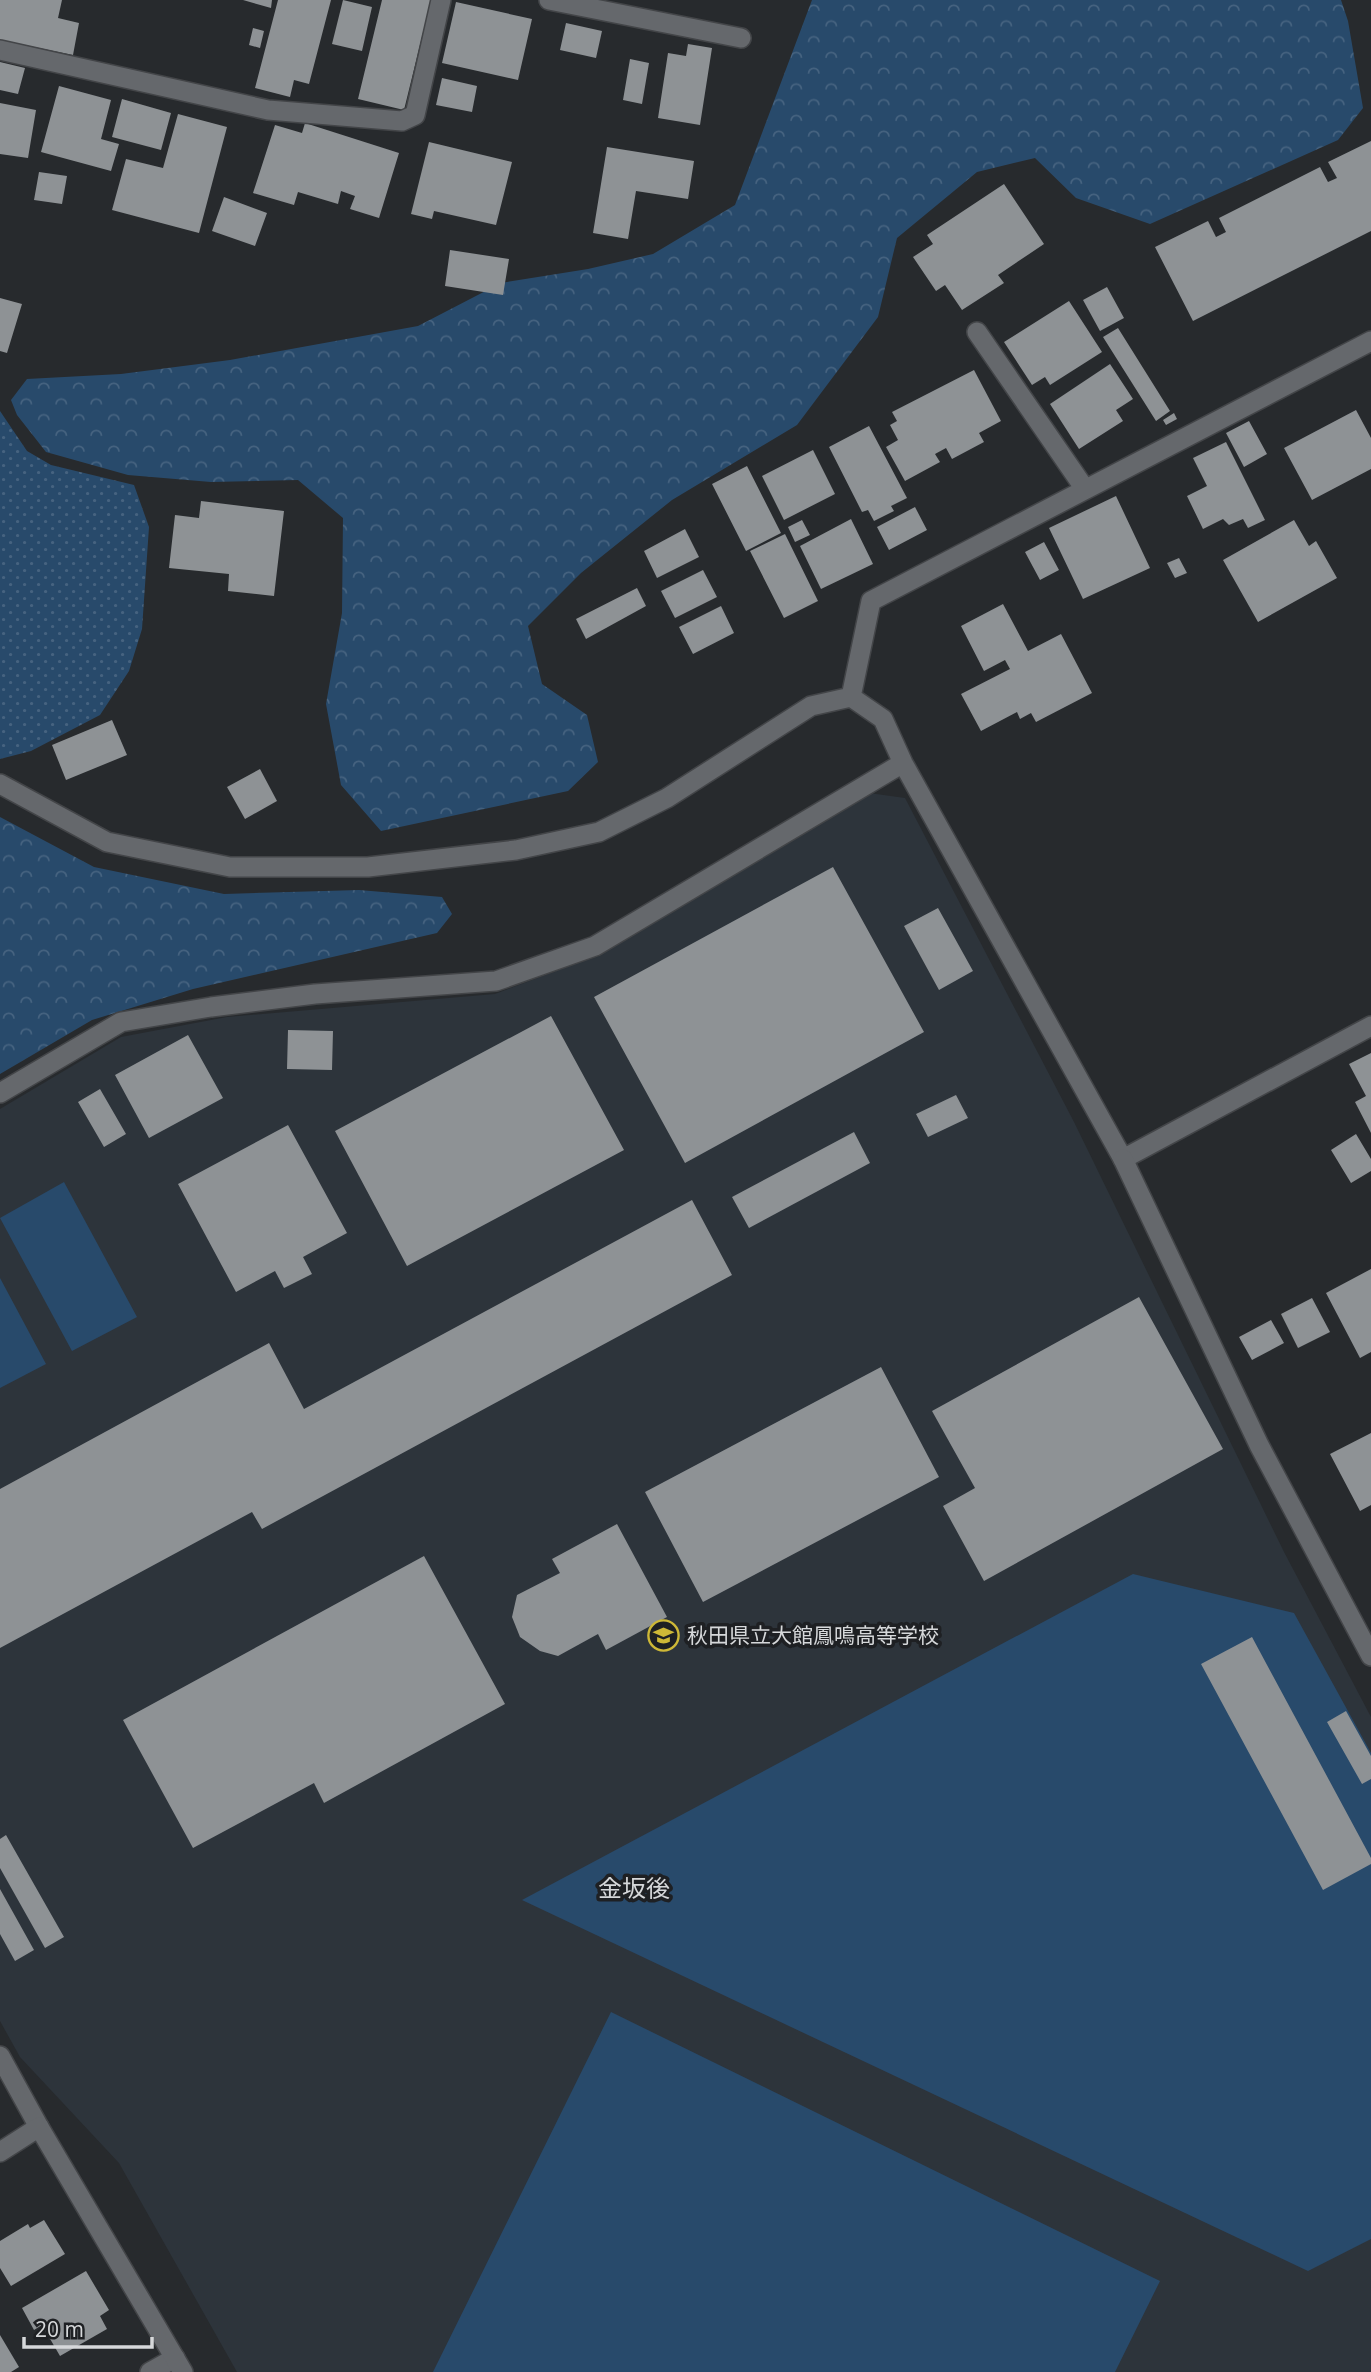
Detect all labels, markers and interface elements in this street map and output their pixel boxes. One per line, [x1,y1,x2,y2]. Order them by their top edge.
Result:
school or university icon: 秋田県立大館鳳鳴高等学校 [647,1618,681,1652]
place label: 秋田県立大館鳳鳴高等学校 [687,1621,939,1649]
district label: 金坂後 [598,1871,670,1904]
scale bar [24,2306,152,2350]
text: 20 m [35,2315,84,2343]

